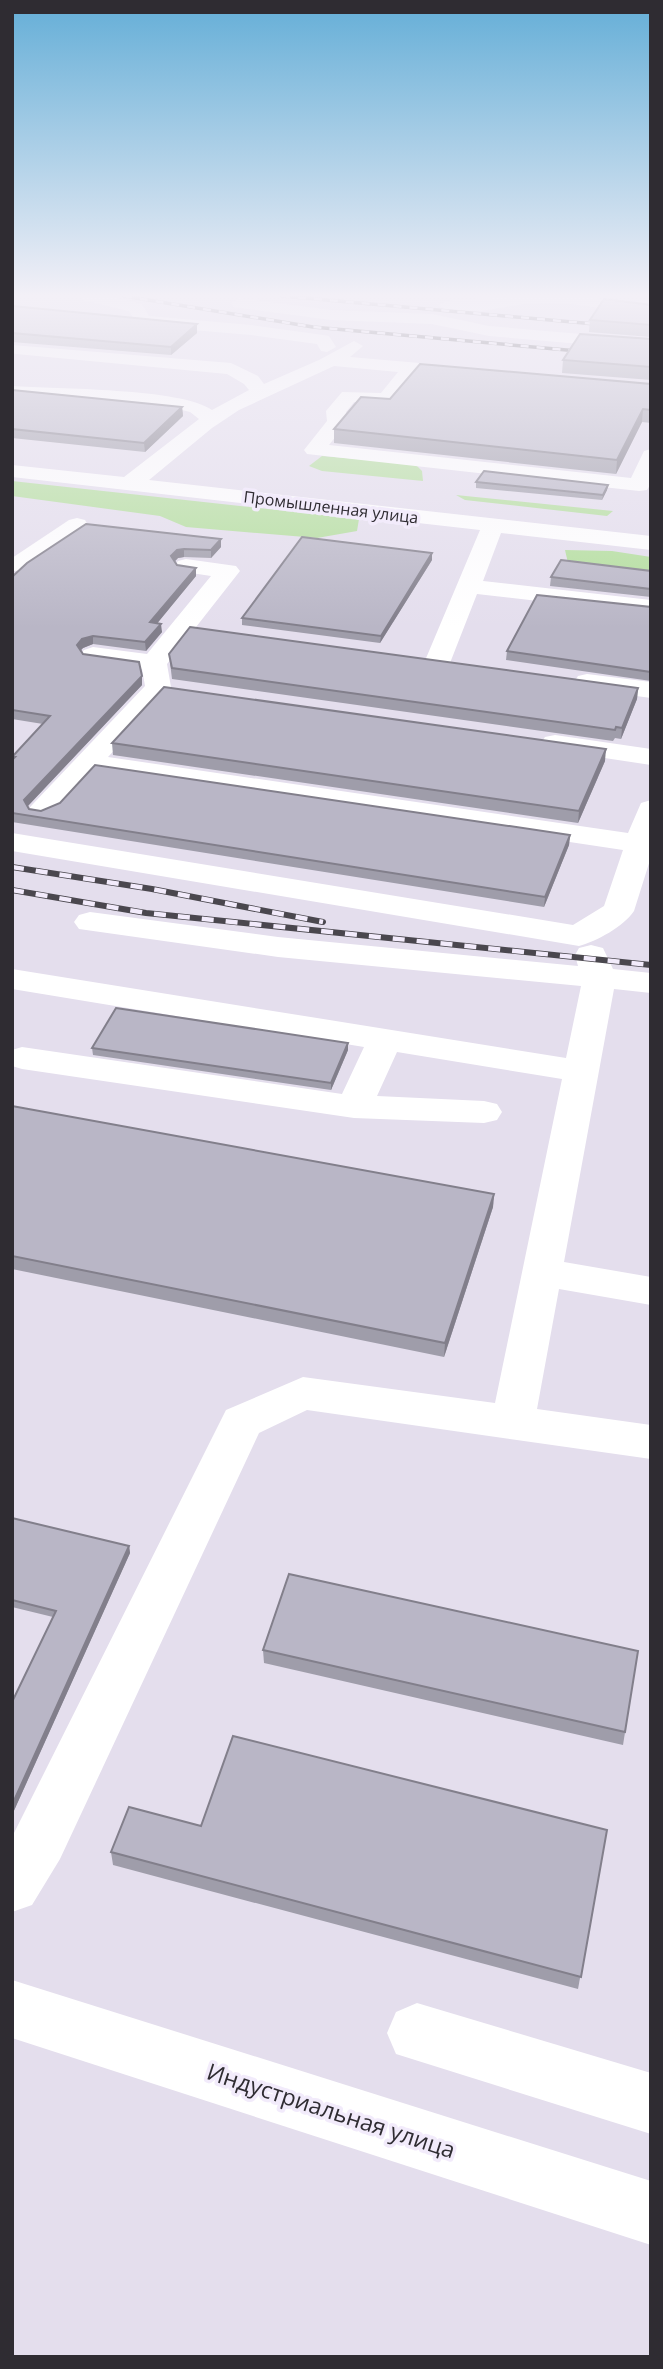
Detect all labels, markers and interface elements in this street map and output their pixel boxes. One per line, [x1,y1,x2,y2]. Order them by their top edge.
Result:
street label: Промышленная улица [242,485,420,529]
street label: Индустриальная улица [203,2055,460,2165]

